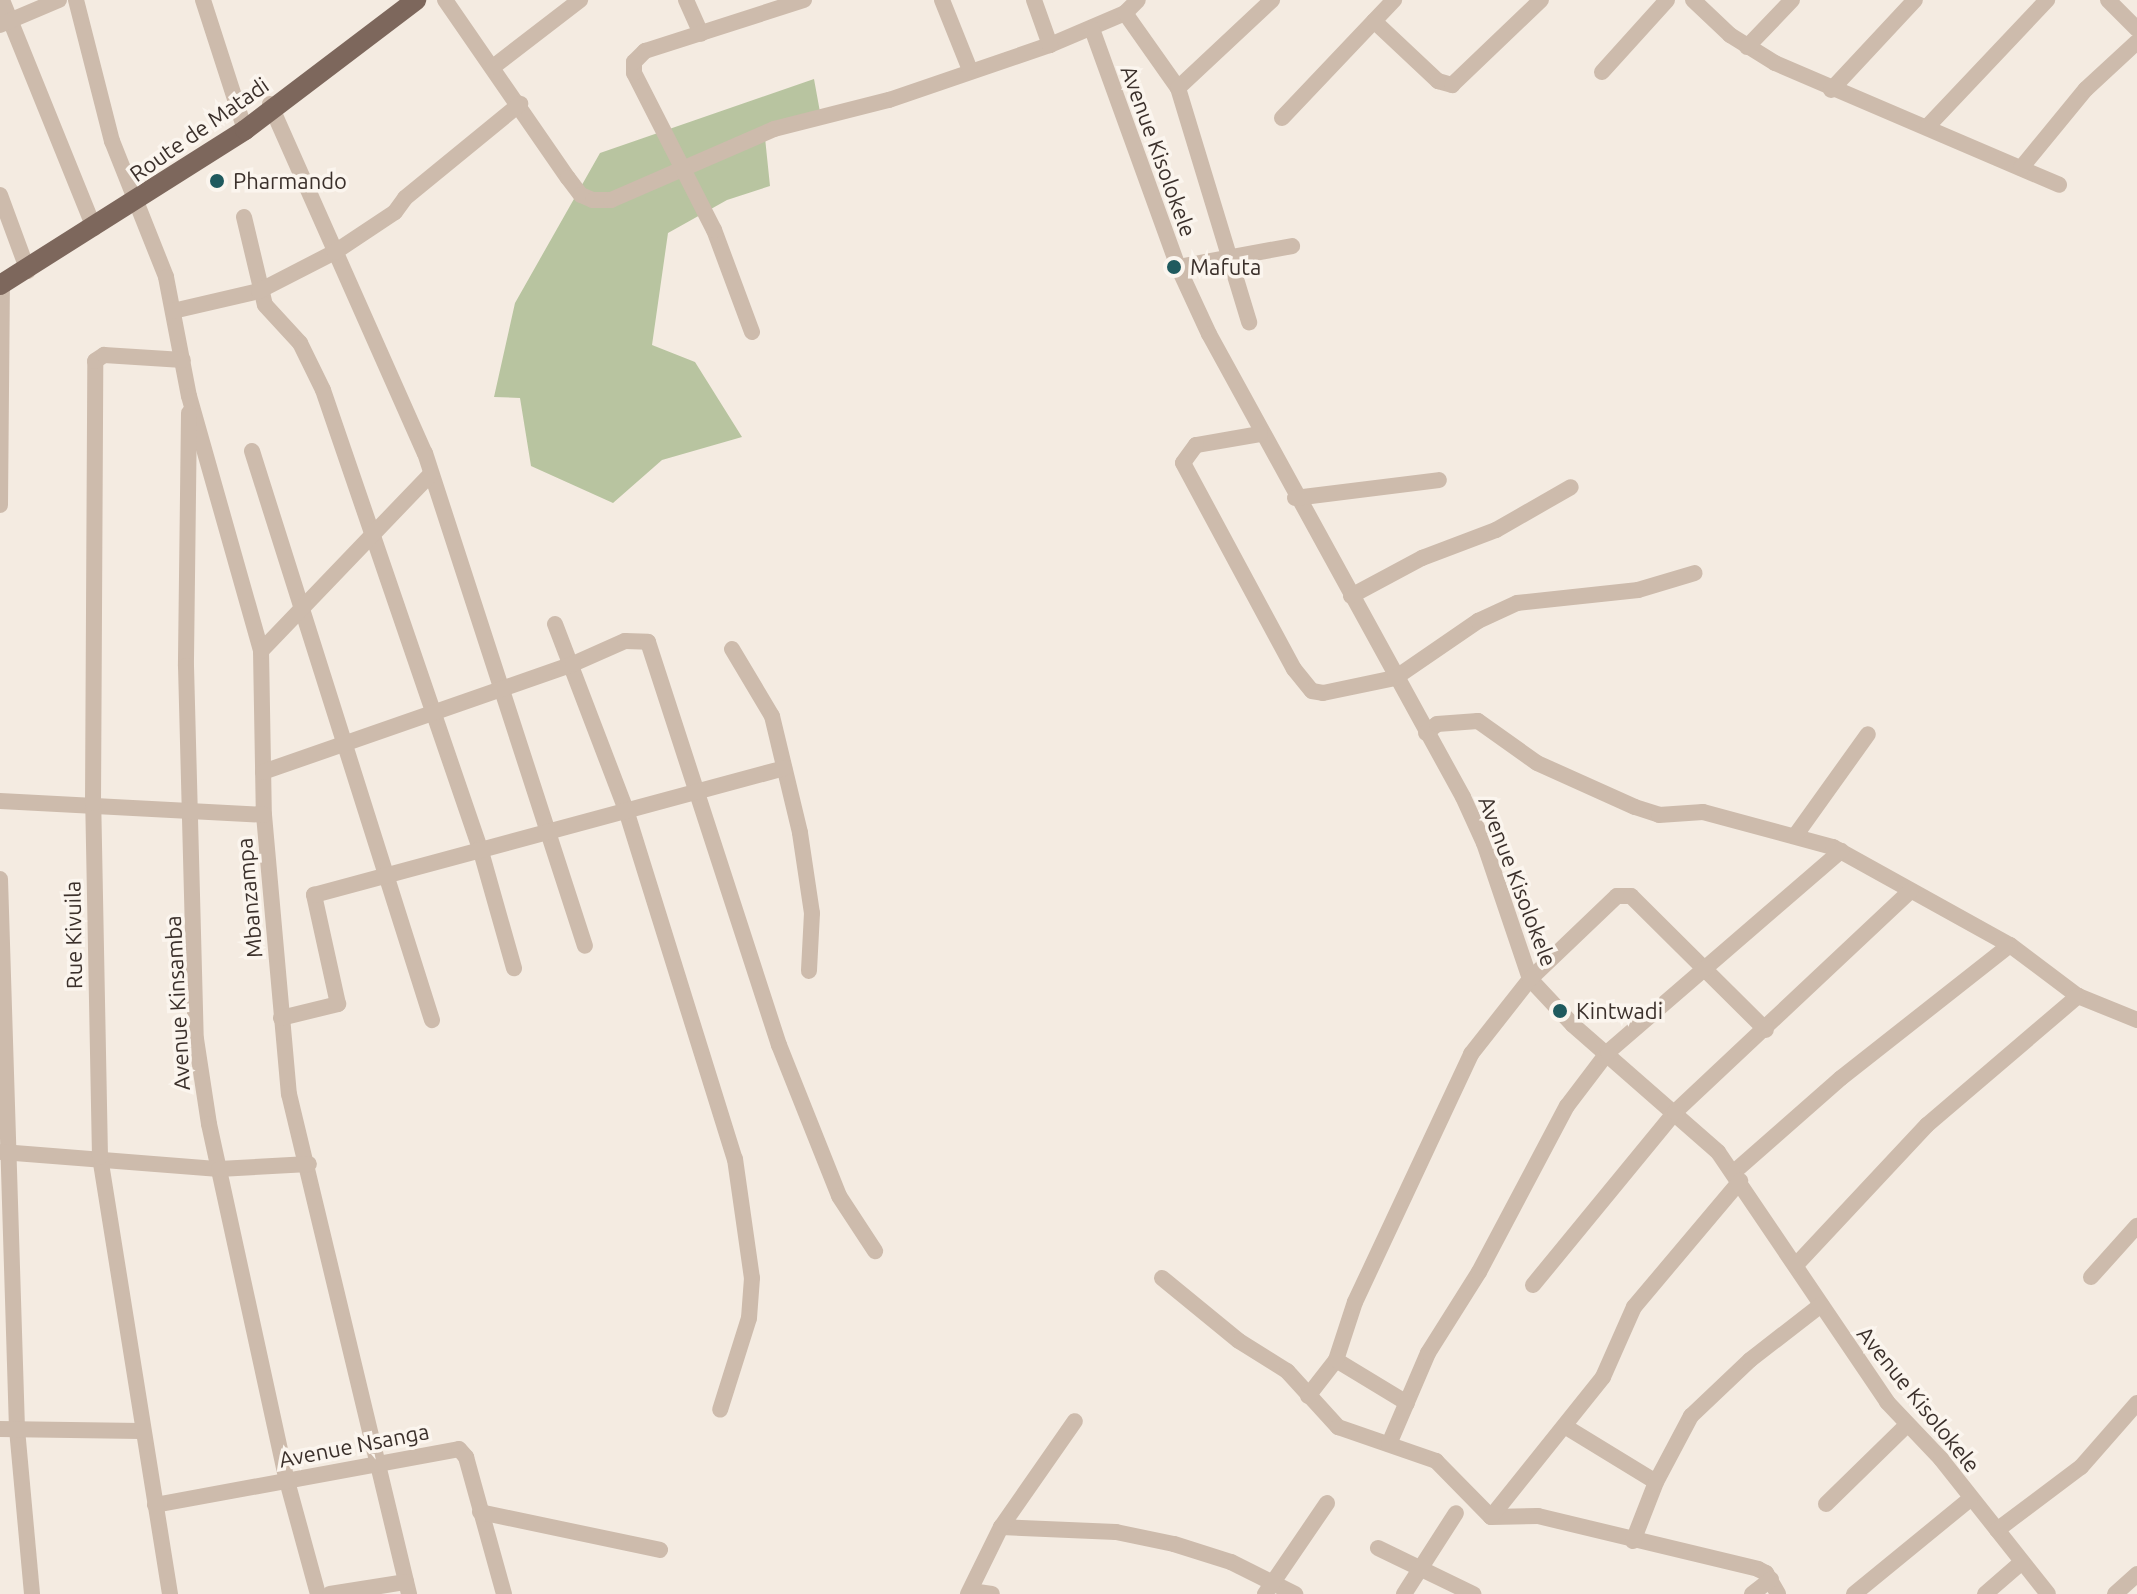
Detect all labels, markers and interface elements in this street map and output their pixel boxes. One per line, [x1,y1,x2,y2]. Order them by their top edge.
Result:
street label: Avenue Kisolokele [1116,62,1202,240]
street label: Route de Matadi [124,71,274,187]
place label: Pharmando [233,168,347,194]
marker: Pharmando [208,172,226,190]
place label: Mafuta [1190,254,1261,280]
marker: Mafuta [1165,258,1183,276]
street label: Avenue Kisolokele [1473,792,1563,970]
street label: Mbanzampa [231,837,267,959]
street label: Rue Kivuila [59,881,87,989]
street label: Avenue Kinsamba [159,915,195,1091]
place label: Kintwadi [1576,998,1663,1024]
marker: Kintwadi [1551,1002,1569,1020]
street label: Avenue Kisolokele [1852,1321,1986,1477]
street label: Avenue Nsanga [277,1418,431,1472]

